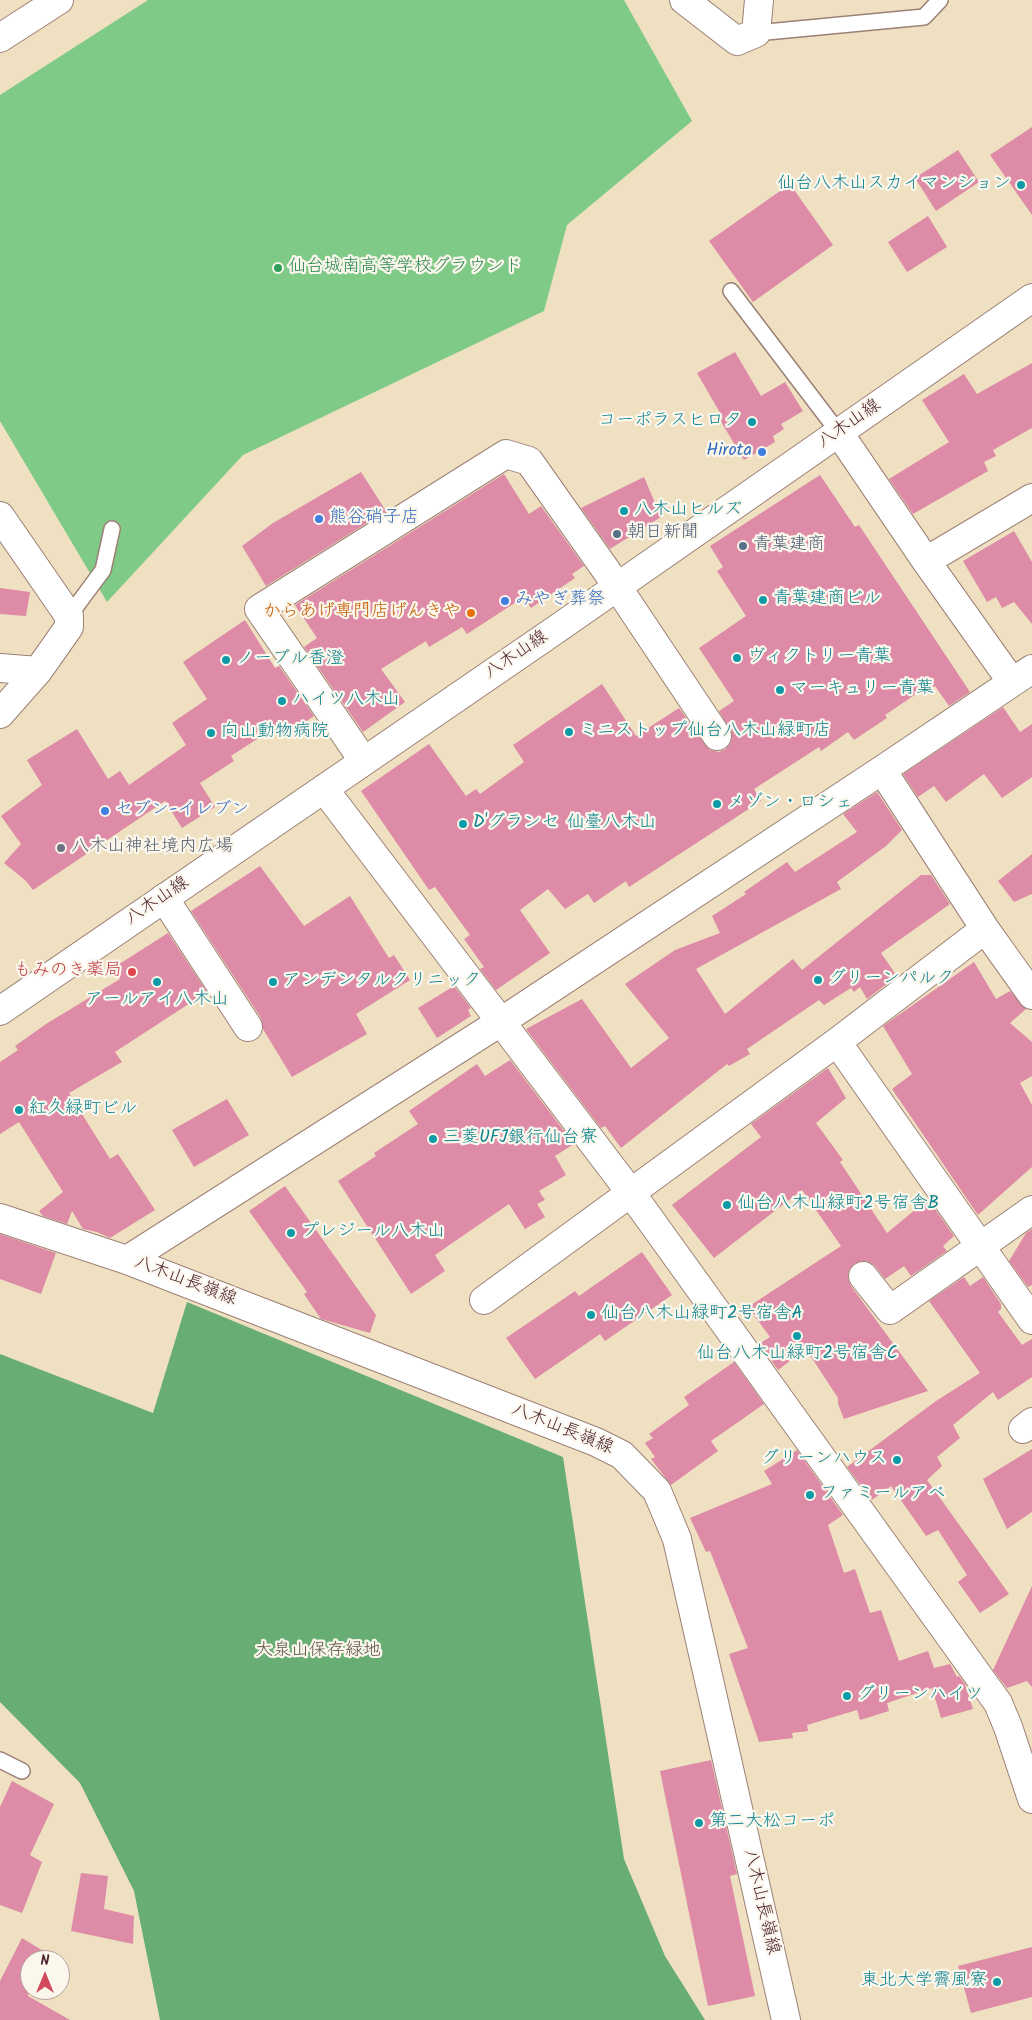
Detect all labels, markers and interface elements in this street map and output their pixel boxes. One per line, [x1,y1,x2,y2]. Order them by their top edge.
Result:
place label: 仙台八木山スカイマンション [777,174,1011,196]
marker: 仙台八木山スカイマンション [1015,179,1027,191]
place label: 仙台城南高等学校グラウンド [288,257,522,279]
marker: 仙台城南高等学校グラウンド [272,262,284,274]
street label: 八木山線 [814,396,886,454]
place label: コーポラスヒロタ [598,411,742,433]
marker: コーポラスヒロタ [746,416,758,428]
place label: Hirota [706,441,752,463]
marker: Hirota [756,446,768,458]
place label: 八木山ヒルズ [634,500,742,522]
marker: 八木山ヒルズ [618,505,630,517]
place label: 熊谷硝子店 [329,508,419,530]
marker: 熊谷硝子店 [313,513,325,525]
place label: 朝日新聞 [627,523,699,545]
marker: 朝日新聞 [611,528,623,540]
place label: 青葉建商 [753,535,825,557]
marker: 青葉建商 [737,540,749,552]
place label: 青葉建商ビル [773,589,881,611]
place label: みやぎ葬祭 [515,590,605,612]
marker: 青葉建商ビル [757,594,769,606]
marker: みやぎ葬祭 [499,595,511,607]
place label: からあげ専門店げんきや [263,602,461,624]
marker: からあげ専門店げんきや [465,607,477,619]
street label: 八木山線 [481,627,553,685]
place label: ヴィクトリー青葉 [747,647,891,669]
place label: ノーブル香澄 [236,649,344,671]
marker: ヴィクトリー青葉 [731,652,743,664]
marker: ノーブル香澄 [220,654,232,666]
place label: マーキュリー青葉 [790,679,934,701]
marker: マーキュリー青葉 [774,684,786,696]
place label: ハイツ八木山 [292,690,400,712]
marker: ハイツ八木山 [276,695,288,707]
place label: ミニストップ仙台八木山緑町店 [579,721,831,743]
place label: 向山動物病院 [221,722,329,744]
marker: ミニストップ仙台八木山緑町店 [563,726,575,738]
marker: 向山動物病院 [205,727,217,739]
place label: メゾン・ロシェ [727,793,853,815]
marker: メゾン・ロシェ [711,798,723,810]
place label: セブン-イレブン [115,800,249,822]
marker: セブン-イレブン [99,805,111,817]
place label: D'グランセ 仙臺八木山 [473,813,656,835]
marker: D'グランセ 仙臺八木山 [457,818,469,830]
place label: 八木山神社境内広場 [71,837,233,859]
marker: 八木山神社境内広場 [55,842,67,854]
street label: 八木山線 [122,873,194,931]
place label: もみのき薬局 [14,961,122,983]
marker: もみのき薬局 [126,966,138,978]
place label: グリーンパルク [828,969,954,991]
place label: アンデンタルクリニック [283,971,481,993]
marker: グリーンパルク [812,974,824,986]
marker: アールアイ八木山 [151,976,163,988]
marker: アンデンタルクリニック [267,976,279,988]
place label: アールアイ八木山 [85,990,229,1012]
place label: 紅久緑町ビル [29,1099,137,1121]
marker: 紅久緑町ビル [13,1104,25,1116]
place label: 三菱UFJ銀行仙台寮 [443,1128,598,1150]
marker: 三菱UFJ銀行仙台寮 [427,1133,439,1145]
place label: 仙台八木山緑町2号宿舎B [737,1194,939,1216]
marker: 仙台八木山緑町2号宿舎B [721,1199,733,1211]
place label: プレジール八木山 [301,1222,445,1244]
marker: プレジール八木山 [285,1227,297,1239]
street label: 八木山長嶺線 [131,1253,239,1311]
place label: 仙台八木山緑町2号宿舎A [601,1304,802,1326]
marker: 仙台八木山緑町2号宿舎A [585,1309,597,1321]
marker: 仙台八木山緑町2号宿舎C [791,1330,803,1342]
place label: 仙台八木山緑町2号宿舎C [696,1344,898,1366]
street label: 八木山長嶺線 [508,1400,616,1460]
place label: グリーンハウス [761,1449,887,1471]
marker: グリーンハウス [891,1454,903,1466]
place label: ファミールアベ [820,1484,946,1506]
marker: ファミールアベ [804,1489,816,1501]
park label: 大泉山保存緑地 [255,1641,381,1663]
place label: グリーンハイツ [857,1685,983,1707]
marker: グリーンハイツ [841,1690,853,1702]
place label: 第二大松コーポ [709,1812,835,1834]
marker: 第二大松コーポ [693,1817,705,1829]
street label: 八木山長嶺線 [737,1847,783,1957]
north arrow [20,1950,70,2000]
text: N [41,1950,49,1972]
place label: 東北大学霽風寮 [861,1971,987,1993]
marker: 東北大学霽風寮 [991,1976,1003,1988]

